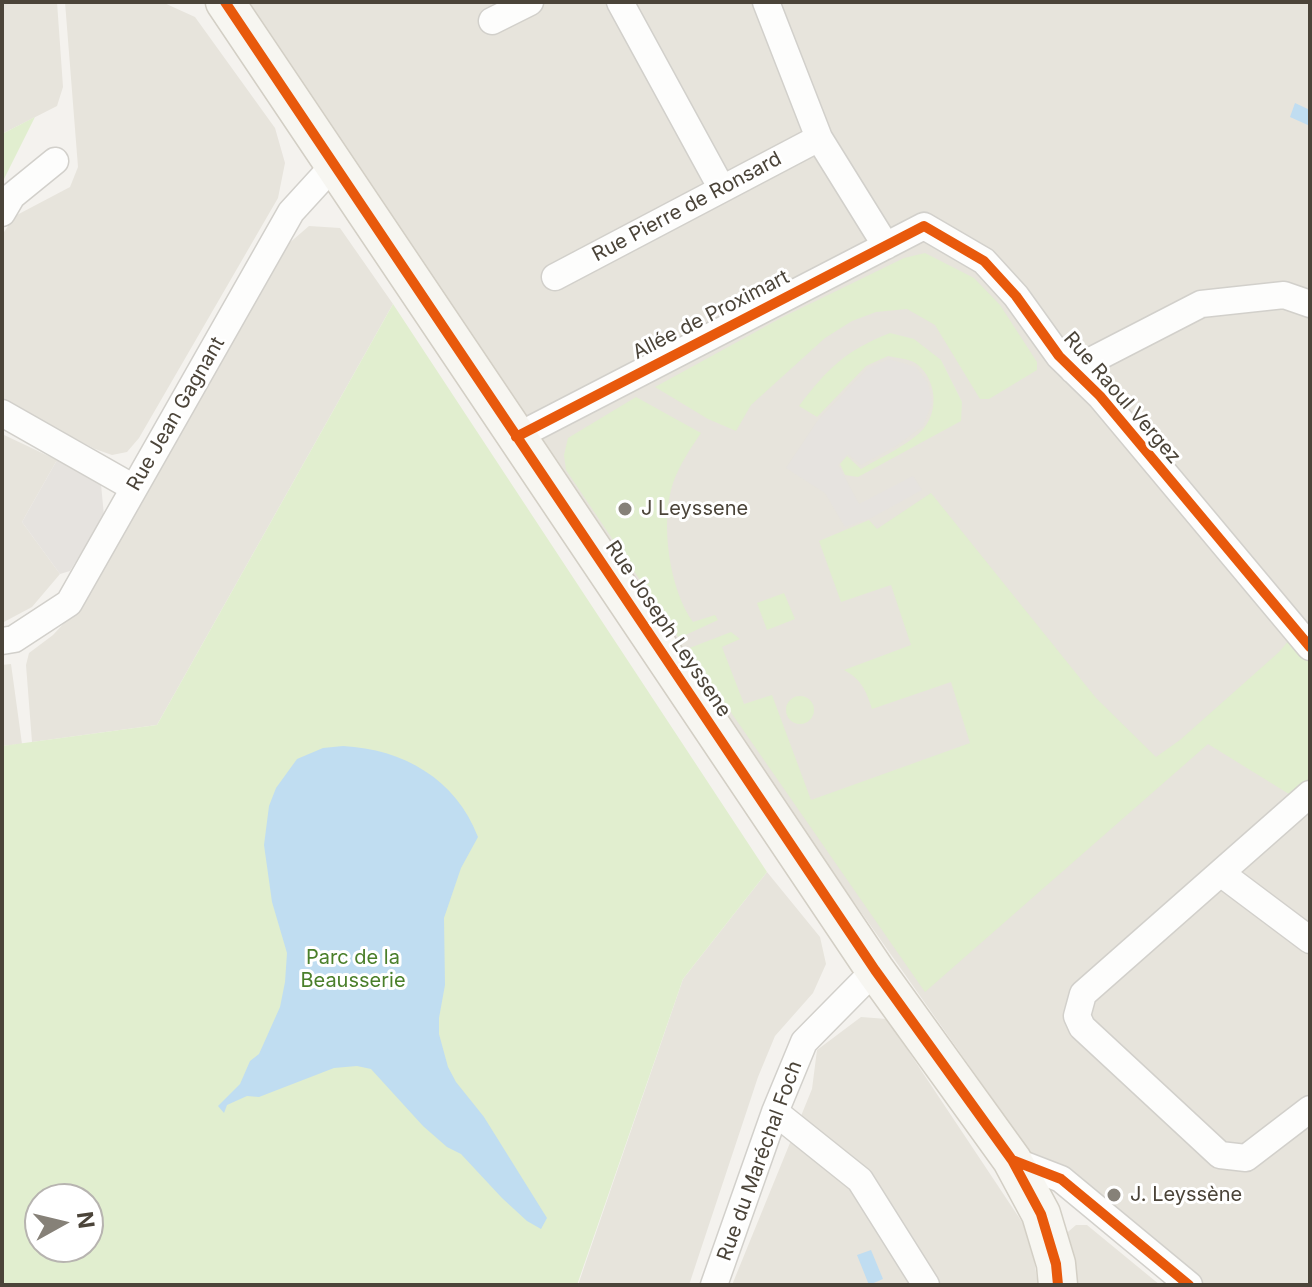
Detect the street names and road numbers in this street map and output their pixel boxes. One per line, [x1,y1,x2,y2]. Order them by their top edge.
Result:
street label: Rue Pierre de Ronsard [588,147,786,267]
street label: Allée de Proximart [629,265,793,365]
street label: Rue Raoul Vergez [1058,327,1186,469]
street label: Rue Jean Gagnant [122,333,230,495]
street label: Rue Joseph Leyssene [600,536,736,722]
street label: Rue du Maréchal Foch [713,1058,807,1264]

